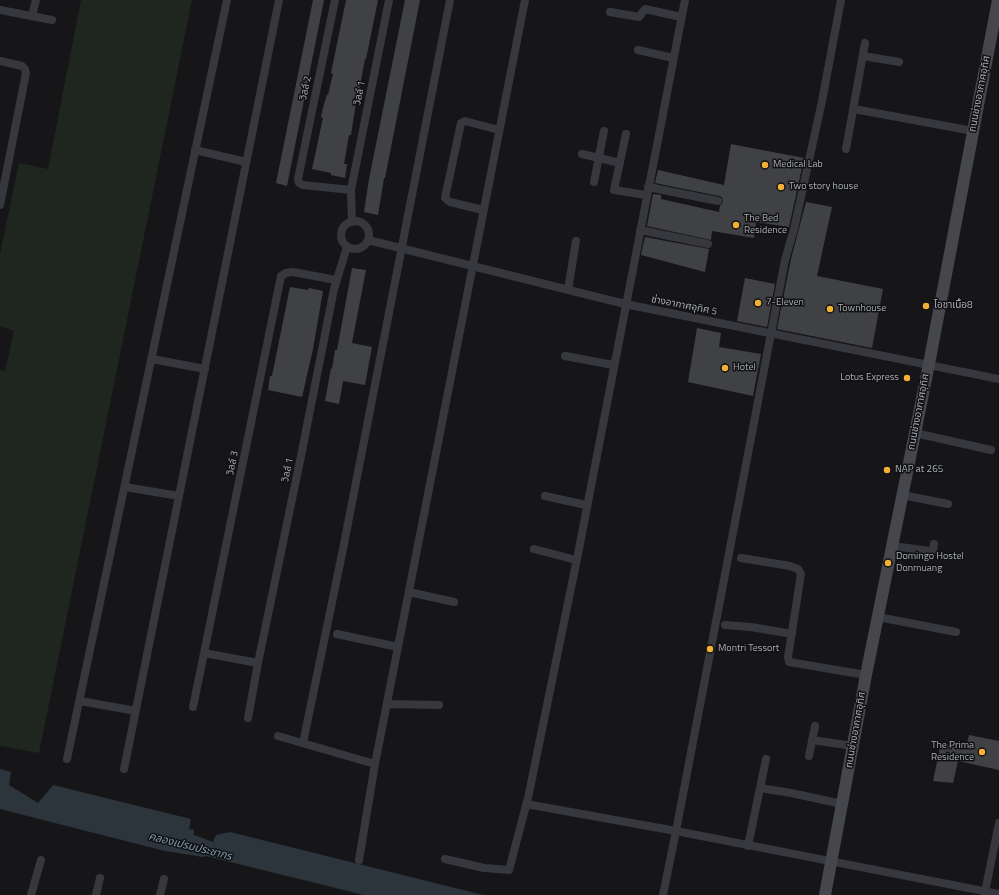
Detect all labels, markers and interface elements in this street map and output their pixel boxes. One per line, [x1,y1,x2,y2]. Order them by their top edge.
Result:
street label: ถนนช่างอากาศอุทิศ [967,55,993,133]
street label: วิลล์ 2 [298,75,314,101]
street label: วิลล์ 1 [352,80,368,106]
place label: Medical Lab [773,159,823,171]
marker: Medical Lab [760,160,770,170]
place label: Two story house [789,181,858,193]
marker: Two story house [776,182,786,192]
place label: The Bed Residence [744,213,787,236]
marker: The Bed Residence [731,220,741,230]
street label: ช่างอากาศอุทิศ 5 [650,294,718,318]
place label: 7-Eleven [766,297,804,309]
marker: 7-Eleven [753,298,763,308]
place label: โอชาเนื้อ8 [934,300,973,312]
marker: โอชาเนื้อ8 [921,301,931,311]
place label: Townhouse [838,303,886,315]
marker: Townhouse [825,304,835,314]
place label: Hotel [733,362,756,374]
marker: Hotel [720,363,730,373]
place label: Lotus Express [840,372,899,384]
marker: Lotus Express [902,373,912,383]
street label: ถนนช่างอากาศอุทิศ [906,373,932,451]
street label: วิลล์ 3 [225,450,241,476]
street label: วิลล์ 1 [280,457,296,483]
place label: NAP at 265 [895,464,943,476]
marker: NAP at 265 [882,465,892,475]
place label: Domingo Hostel Donmuang [896,551,964,574]
marker: Domingo Hostel Donmuang [883,558,893,568]
place label: Montri Tessort [718,643,779,655]
marker: Montri Tessort [705,644,715,654]
street label: ถนนช่างอากาศอุทิศ [843,691,869,769]
place label: The Prima Residence [931,740,974,764]
marker: The Prima Residence [977,747,987,757]
water label: คลองเปรมประชากร [147,830,233,864]

